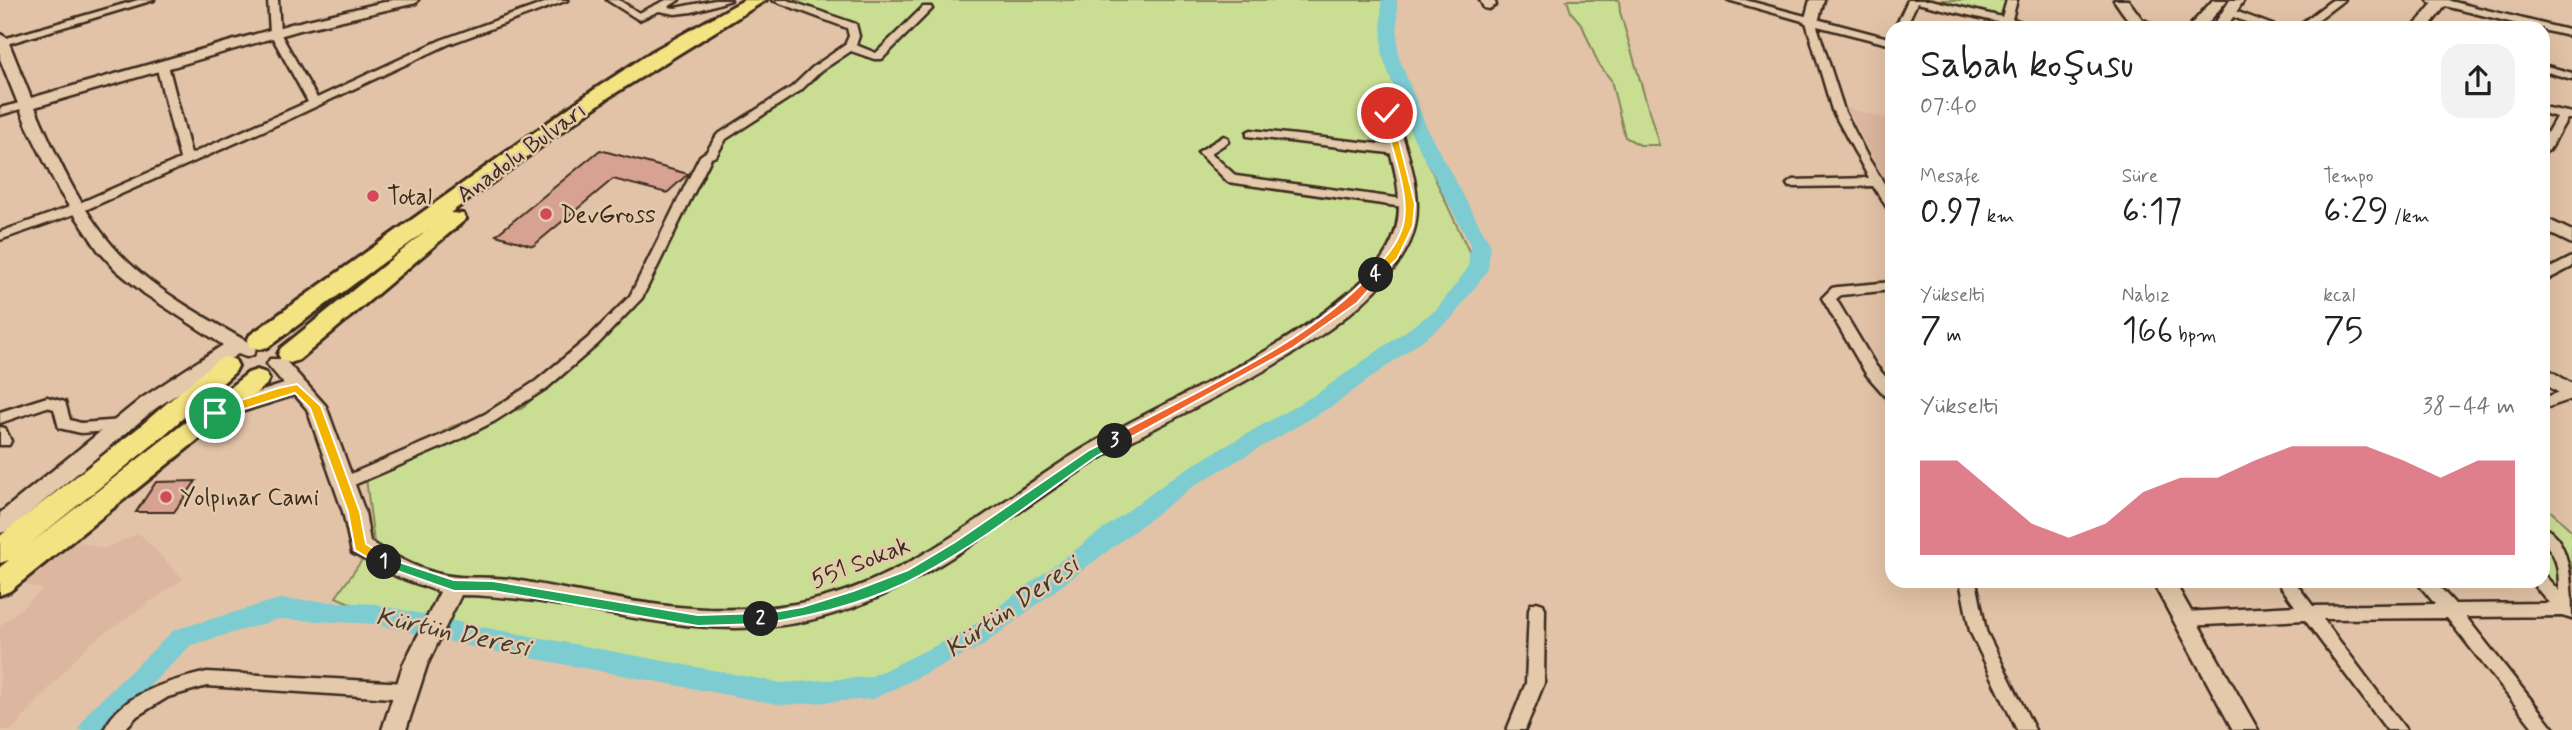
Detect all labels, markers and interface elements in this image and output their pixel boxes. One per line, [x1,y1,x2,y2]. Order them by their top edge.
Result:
text: Sabah koşusu [1920,41,2134,90]
button: share [2441,44,2515,118]
pin [1357,83,1417,143]
text: 07:40 [1920,92,1977,122]
icon: check [1368,94,1406,132]
street label: Anadolu Bulvarı [451,96,593,211]
text: Mesafe [1920,164,1980,189]
text: Süre [2122,164,2158,189]
text: Tempo [2323,164,2374,189]
place label: Total [387,182,432,213]
marker: Total [365,188,381,204]
text: 0.97 [1920,189,1982,235]
text: 6:17 [2122,189,2182,235]
text: 6:29 [2323,189,2389,235]
place label: DevGross [560,200,656,231]
text: km [1982,204,2015,229]
text: /km [2389,204,2430,229]
marker: DevGross [538,206,554,222]
pin: 4 [1358,258,1394,292]
text: 4 [1370,262,1381,287]
text: Yükselti [1920,283,1984,308]
text: Nabız [2122,283,2170,308]
text: kcal [2323,283,2355,308]
text: 7 [1920,308,1941,354]
text: 166 [2122,308,2173,354]
text: 75 [2323,308,2363,354]
text: m [1941,323,1962,348]
text: bpm [2173,323,2217,348]
pin [185,383,245,443]
text: Yükselti [1920,392,1998,422]
text: 38–44 m [2422,392,2515,422]
icon: arrive [196,394,234,432]
pin: 3 [1098,424,1132,458]
text: 3 [1110,428,1119,453]
place label: Yolpınar Cami [180,483,319,514]
marker: Yolpınar Cami [158,489,174,505]
street label: 551 Sokak [807,530,915,596]
pin: 1 [366,544,402,580]
water label: Kürtün Deresi [938,547,1088,666]
text: 1 [379,549,388,574]
water label: Kürtün Deresi [373,600,535,666]
pin: 2 [744,602,778,636]
text: 2 [756,606,765,631]

